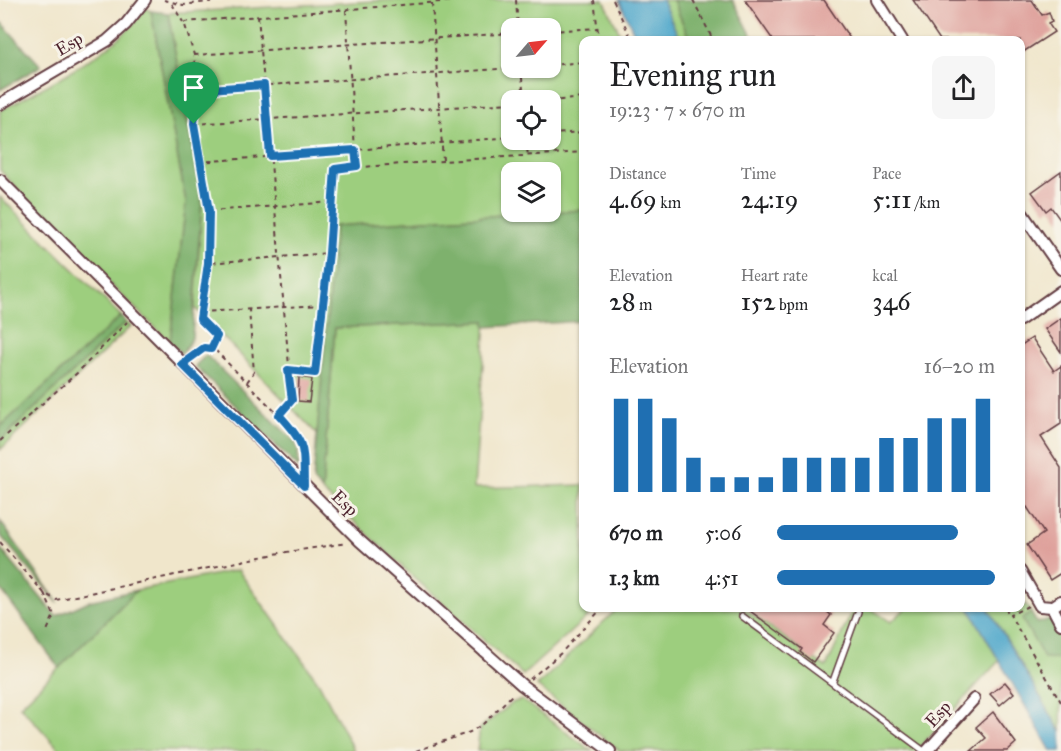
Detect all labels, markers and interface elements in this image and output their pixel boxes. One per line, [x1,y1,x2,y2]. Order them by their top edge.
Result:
north arrow [501,18,561,78]
map controls [501,18,561,222]
street label: Esp [51,27,87,61]
text: Evening run [609,55,776,95]
button: share [932,56,995,119]
pin [168,62,219,124]
icon: arrive [177,71,210,104]
button: locate [501,90,561,150]
text: 19:23 · 7 × 670 m [609,98,745,122]
button: layers [501,162,561,222]
text: Distance [609,164,666,183]
text: Time [741,164,776,183]
text: Pace [872,164,901,183]
text: 4.69 [609,183,657,215]
text: 24:19 [741,183,799,215]
text: 5:11 [872,183,912,215]
text: km [657,193,681,212]
text: /km [912,193,940,212]
text: Elevation [609,266,673,285]
text: Heart rate [741,266,808,285]
text: kcal [872,266,897,285]
text: 28 [609,285,636,317]
text: 152 [741,285,776,317]
text: 346 [872,285,911,317]
text: m [636,295,653,314]
text: bpm [776,295,808,314]
text: Elevation [609,354,688,378]
text: 16–20 m [924,354,995,378]
street label: Esp [327,485,363,521]
text: 670 m [609,521,663,545]
text: 5:06 [705,521,741,545]
text: 1.3 km [609,566,659,590]
text: 4:51 [705,566,738,590]
street label: Esp [920,696,956,732]

